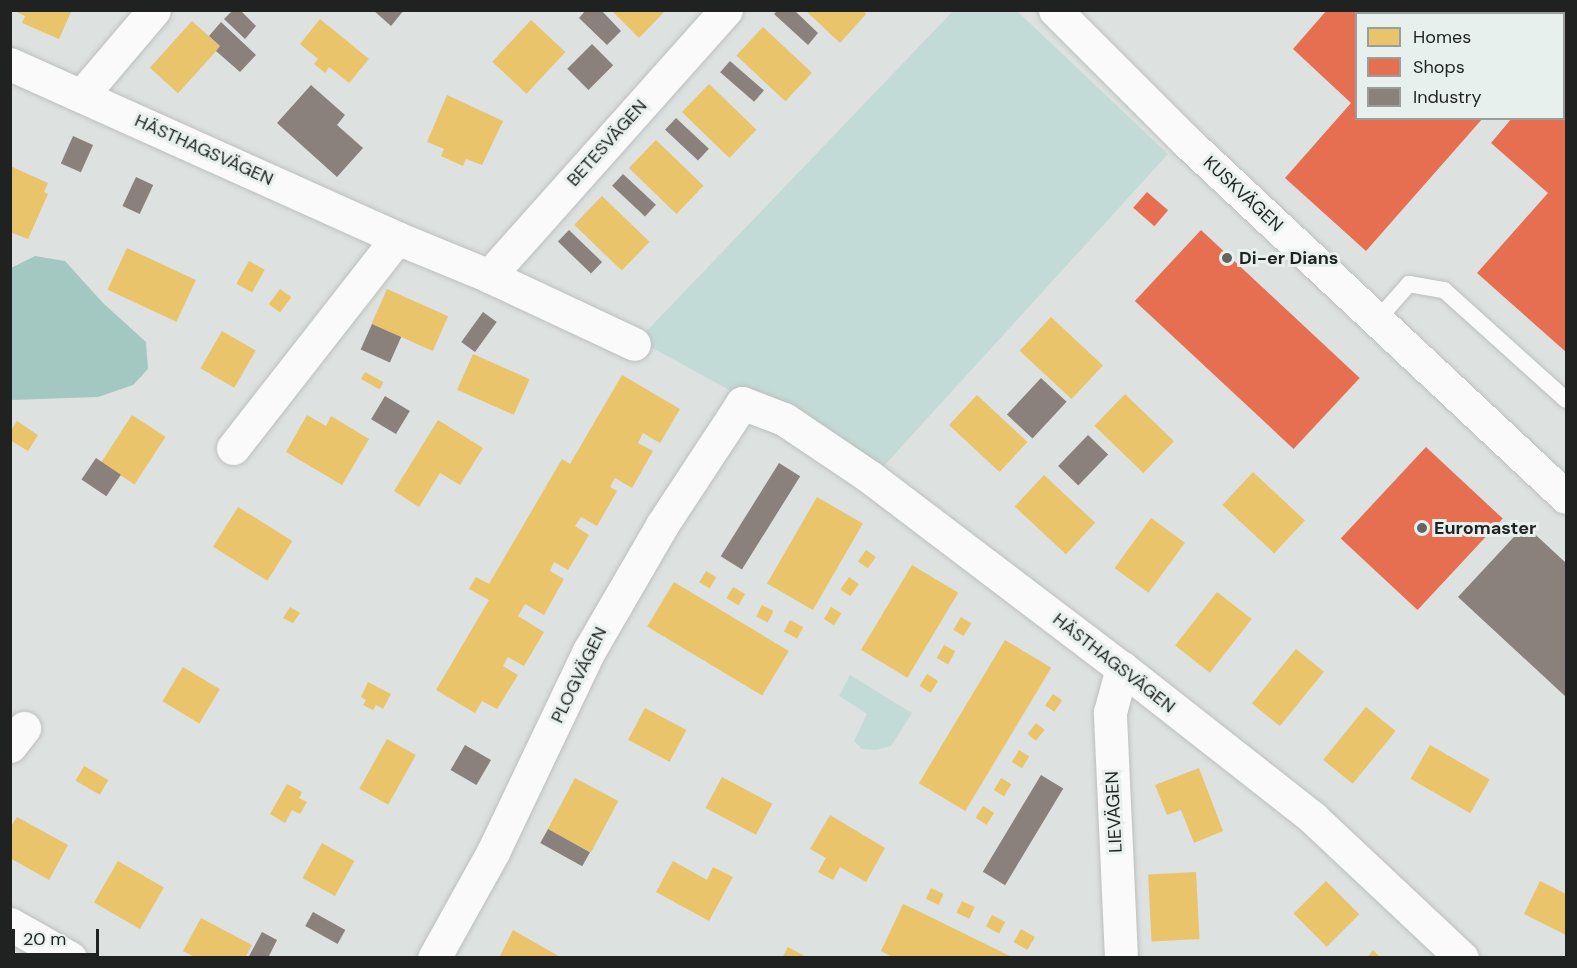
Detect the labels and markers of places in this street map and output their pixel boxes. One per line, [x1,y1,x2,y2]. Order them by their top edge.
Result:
place label: Di-er Dians [1239,247,1338,269]
marker: Di-er Dians [1220,251,1234,265]
place label: Euromaster [1434,517,1536,539]
marker: Euromaster [1415,521,1429,535]

